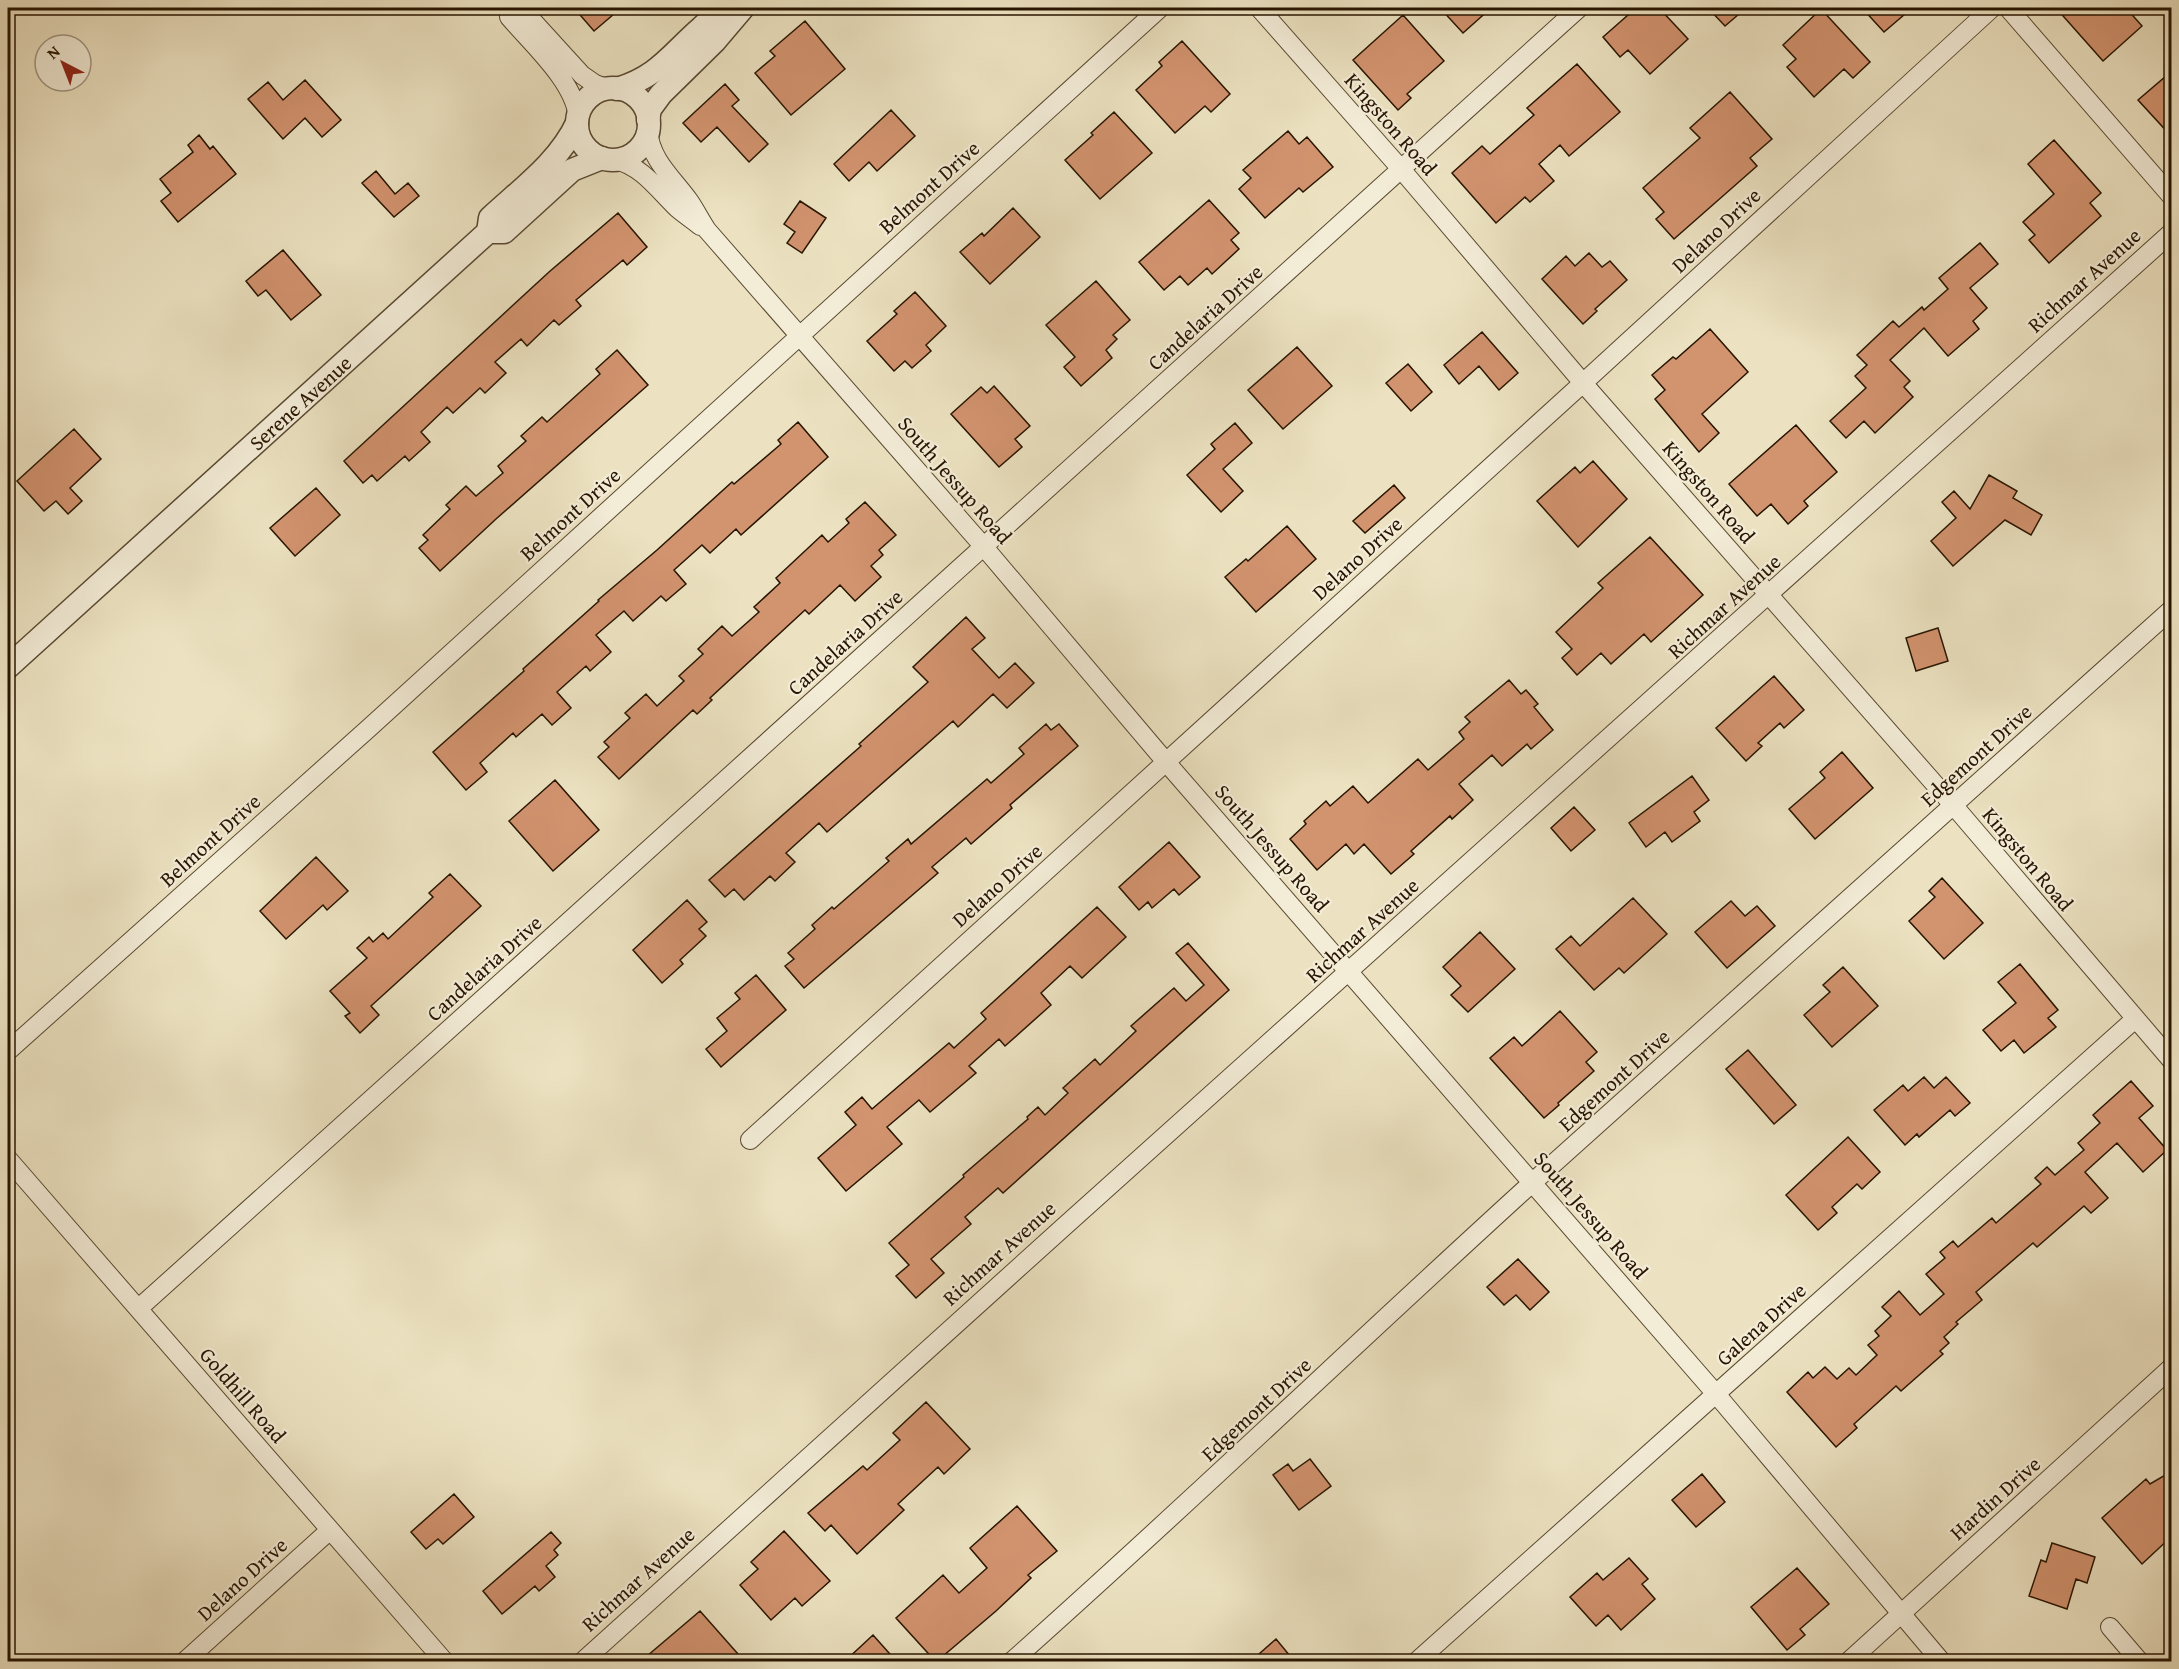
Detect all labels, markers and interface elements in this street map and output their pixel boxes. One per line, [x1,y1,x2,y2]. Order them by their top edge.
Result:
north arrow [33,33,93,93]
text: N [41,39,65,64]
street label: Kingston Road [1338,66,1445,183]
street label: Belmont Drive [872,133,986,241]
street label: Delano Drive [1664,180,1768,280]
street label: Richmar Avenue [2020,220,2148,340]
street label: Candelaria Drive [1140,256,1270,377]
street label: Serene Avenue [242,347,358,457]
street label: South Jessup Road [891,409,1020,551]
street label: Kingston Road [1656,434,1763,551]
street label: Belmont Drive [513,460,627,568]
street label: Delano Drive [1305,509,1409,607]
street label: Richmar Avenue [1660,546,1788,666]
street label: Candelaria Drive [780,581,910,702]
street label: Edgemont Drive [1913,696,2039,814]
street label: South Jessup Road [1208,777,1337,919]
street label: Belmont Drive [153,786,267,894]
street label: Kingston Road [1975,800,2081,918]
street label: Delano Drive [945,836,1049,934]
street label: Richmar Avenue [1298,870,1426,990]
street label: Candelaria Drive [419,907,549,1028]
street label: Edgemont Drive [1551,1021,1677,1139]
street label: South Jessup Road [1527,1144,1656,1286]
street label: Richmar Avenue [935,1193,1063,1313]
street label: Galena Drive [1709,1275,1813,1373]
street label: Goldhill Road [193,1340,294,1450]
street label: Edgemont Drive [1194,1350,1318,1468]
street label: Hardin Drive [1943,1449,2047,1547]
street label: Richmar Avenue [574,1519,702,1639]
street label: Delano Drive [190,1530,294,1628]

